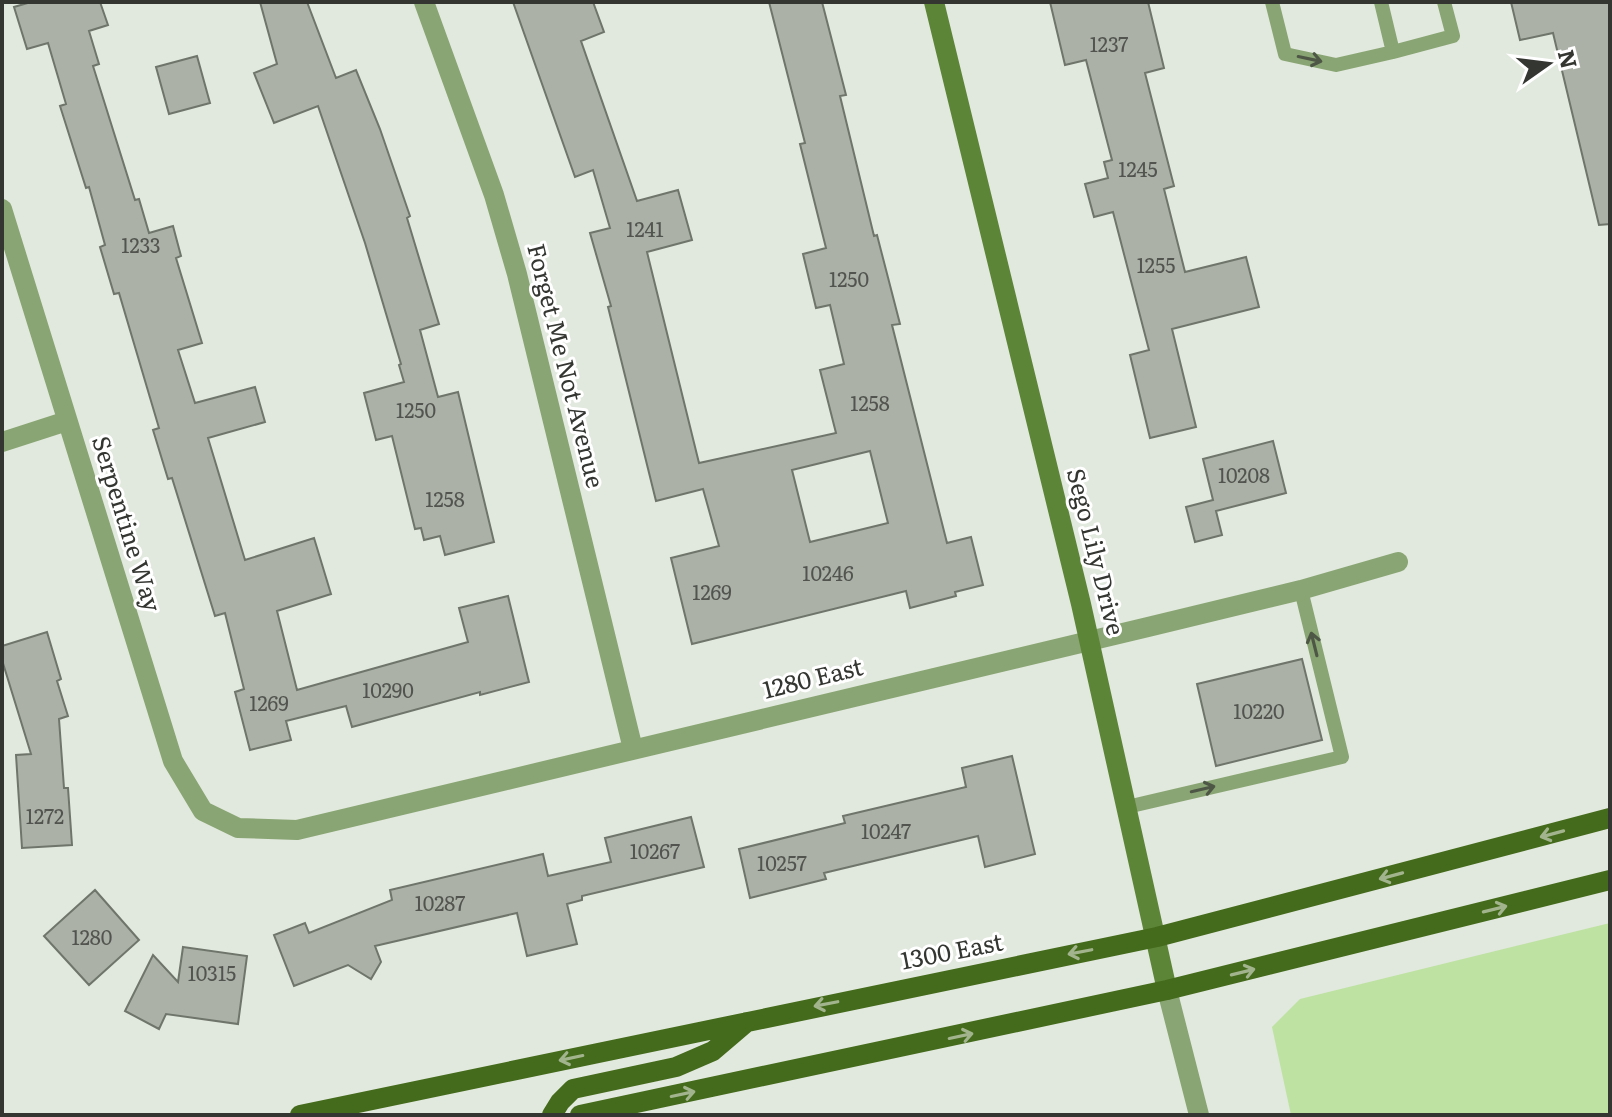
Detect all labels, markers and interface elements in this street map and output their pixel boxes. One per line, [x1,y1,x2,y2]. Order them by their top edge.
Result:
north arrow [1508,24,1588,104]
house number: 1237 [1090,28,1128,58]
text: N [1551,46,1587,72]
one-way arrow [1296,52,1322,67]
house number: 1245 [1118,153,1158,183]
house number: 1241 [626,213,664,243]
house number: 1233 [121,229,161,259]
street label: Forget Me Not Avenue [520,240,615,491]
house number: 1255 [1137,249,1175,279]
house number: 1250 [829,263,869,293]
house number: 1258 [850,387,890,417]
house number: 1250 [396,394,436,424]
street label: Serpentine Way [85,431,172,616]
house number: 10208 [1218,459,1270,489]
street label: Sego Lily Drive [1060,464,1135,638]
house number: 1258 [425,483,465,513]
house number: 10246 [802,557,854,587]
house number: 1269 [692,576,732,606]
one-way arrow [1306,631,1321,657]
street label: 1280 East [759,647,866,706]
house number: 10290 [362,674,414,704]
house number: 1269 [249,687,289,717]
house number: 10220 [1233,695,1285,725]
one-way arrow [1189,781,1215,796]
house number: 1272 [26,800,64,830]
house number: 10247 [861,815,911,845]
one-way arrow [1539,827,1565,842]
house number: 10267 [630,835,680,865]
house number: 10257 [757,847,807,877]
one-way arrow [1378,869,1404,884]
house number: 10287 [415,887,465,917]
one-way arrow [1482,901,1508,916]
house number: 1280 [72,921,112,951]
street label: 1300 East [897,922,1006,977]
one-way arrow [1068,945,1094,960]
house number: 10315 [188,957,236,987]
one-way arrow [1230,963,1255,978]
one-way arrow [813,997,839,1012]
one-way arrow [947,1028,973,1043]
one-way arrow [559,1051,585,1066]
one-way arrow [670,1085,696,1100]

